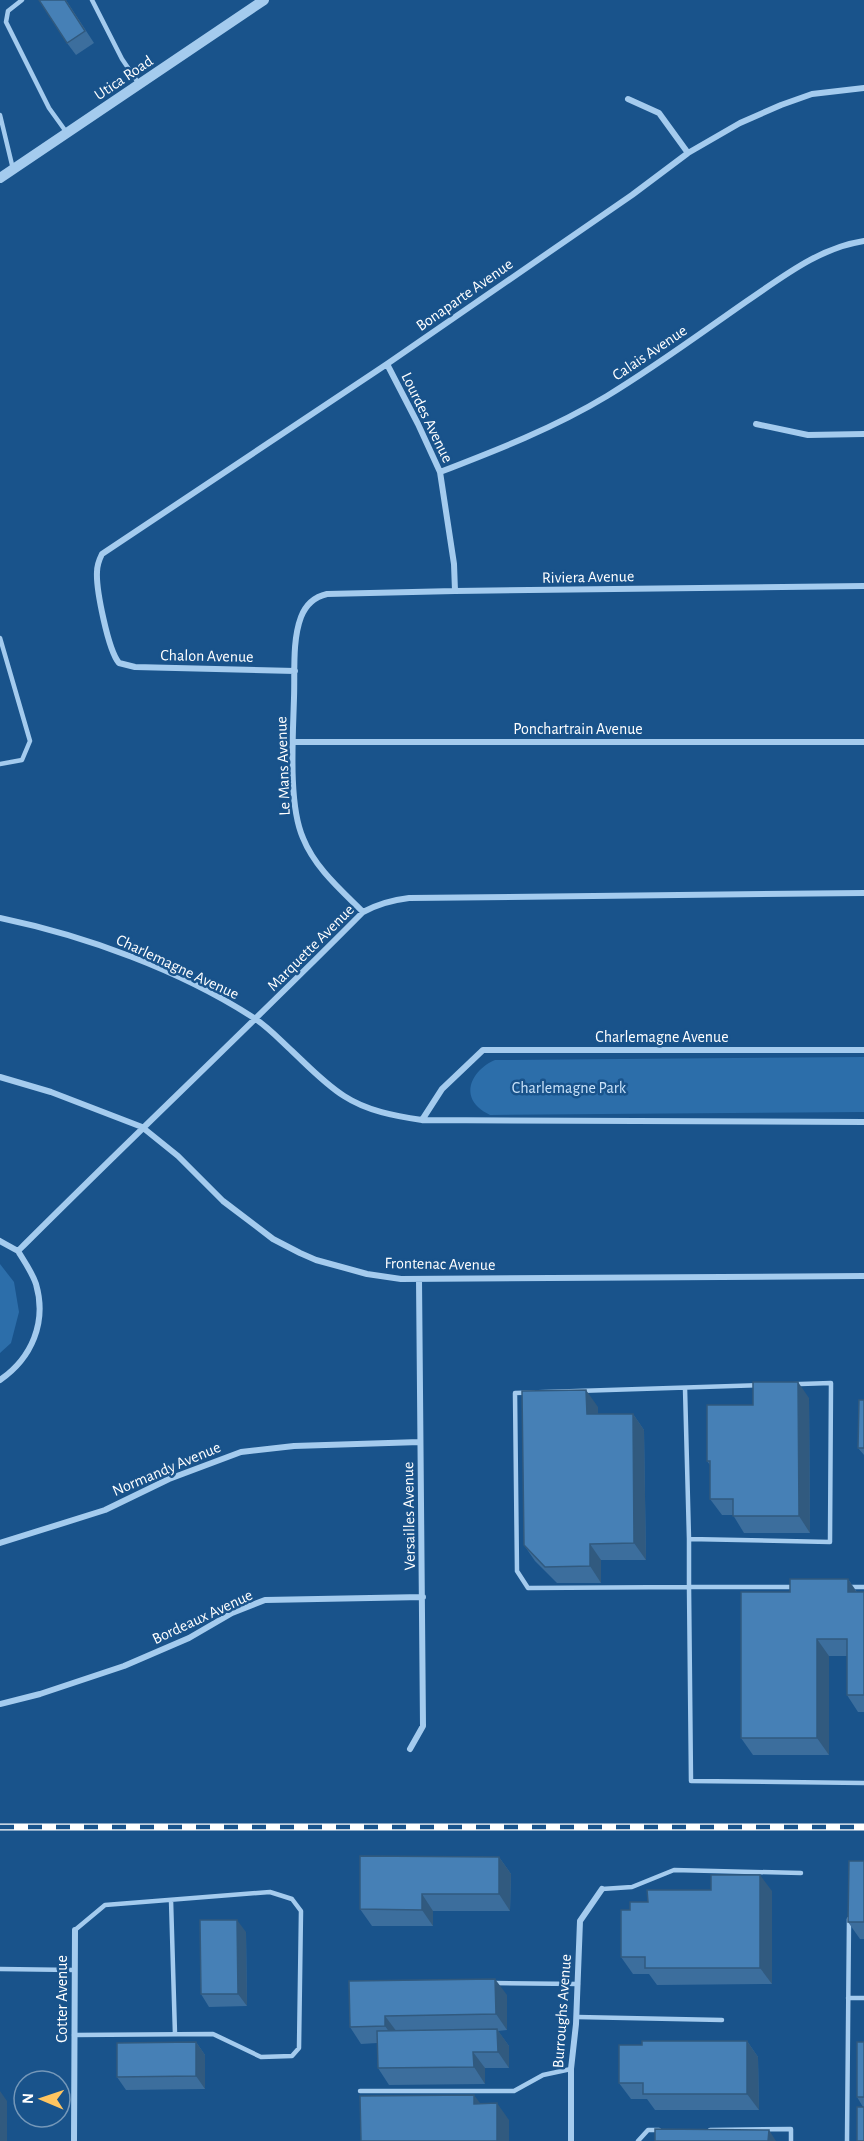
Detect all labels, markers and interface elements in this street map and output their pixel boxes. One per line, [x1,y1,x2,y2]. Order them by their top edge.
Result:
street label: Utica Road [91,53,156,103]
street label: Bonaparte Avenue [413,256,516,334]
street label: Calais Avenue [609,322,690,384]
street label: Lourdes Avenue [398,370,456,465]
street label: Riviera Avenue [542,568,634,586]
street label: Chalon Avenue [160,647,254,665]
street label: Le Mans Avenue [273,716,293,816]
street label: Ponchartrain Avenue [513,721,643,737]
street label: Marquette Avenue [264,901,357,994]
street label: Charlemagne Avenue [114,931,241,1002]
street label: Charlemagne Avenue [595,1029,729,1045]
park label: Charlemagne Park [512,1080,627,1096]
street label: Frontenac Avenue [384,1255,496,1273]
street label: Normandy Avenue [110,1439,223,1500]
street label: Versailles Avenue [400,1462,418,1570]
street label: Bordeaux Avenue [150,1587,255,1647]
street label: Burroughs Avenue [550,1954,574,2069]
street label: Cotter Avenue [54,1955,70,2043]
north arrow [12,2069,72,2129]
text: N [20,2093,36,2104]

